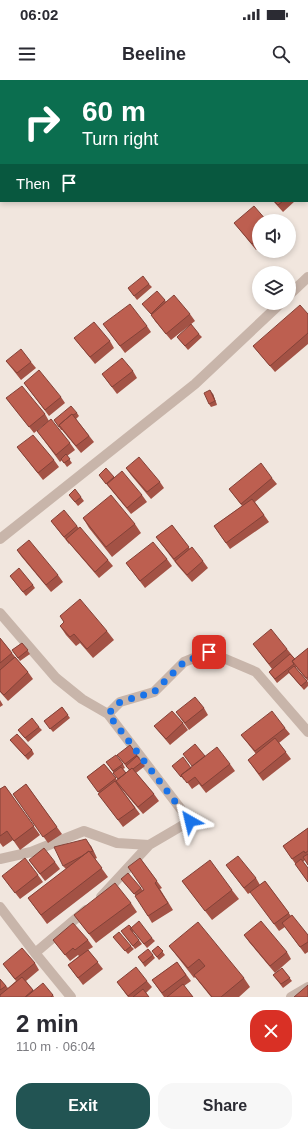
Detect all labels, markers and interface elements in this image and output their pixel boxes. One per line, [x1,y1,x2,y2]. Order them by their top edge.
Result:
text: 06:02 [20,6,58,23]
icon: menu [16,43,38,65]
icon: search [270,43,292,65]
text: Beeline [122,44,186,64]
icon: right [16,96,68,148]
text: 60 m [82,96,146,127]
text: Turn right [82,129,158,149]
icon: arrive [58,172,80,194]
text: Then [16,175,50,192]
map controls [252,214,296,310]
button: sound [252,214,296,258]
button: layers [252,266,296,310]
pin [192,635,226,669]
icon: arrive [198,641,220,663]
position arrow [169,800,211,842]
text: 2 min [16,1010,79,1037]
button: close [250,1010,292,1052]
text: 110 m · 06:04 [16,1039,95,1054]
button: Exit [16,1083,150,1129]
button: Share [158,1083,292,1129]

